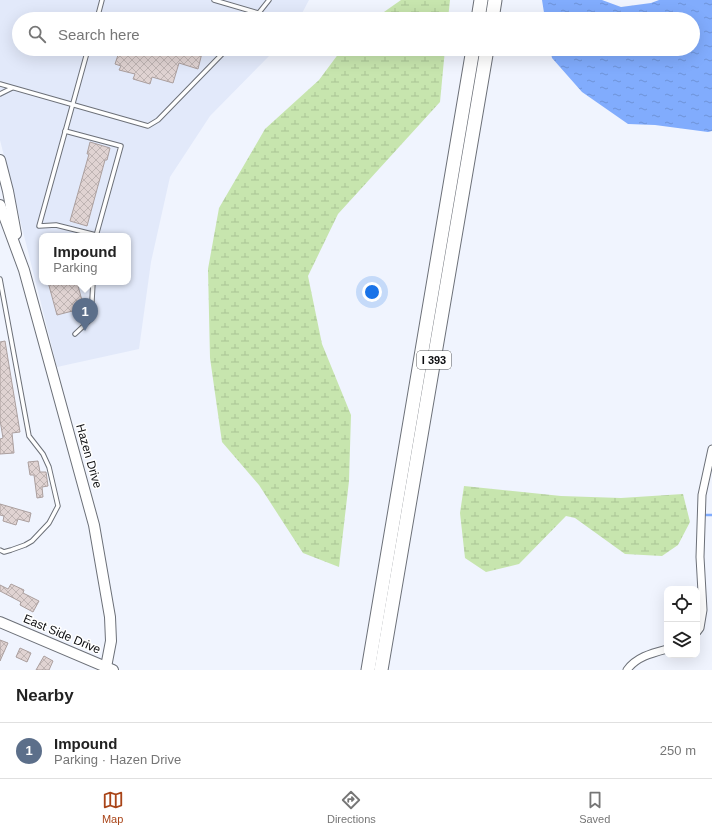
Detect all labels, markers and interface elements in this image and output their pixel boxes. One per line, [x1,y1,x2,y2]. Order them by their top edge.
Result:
search box [12,12,700,56]
icon: search [26,23,48,45]
text: Search here [58,26,140,43]
popup [39,233,131,285]
text: Impound [53,243,117,260]
text: Parking [53,260,97,275]
your location [362,282,382,302]
pin: 1 [72,298,98,331]
road number: I 393 [417,351,451,369]
street label: Hazen Drive [73,422,105,490]
map controls [664,586,700,658]
button: locate [664,586,700,622]
street label: East Side Drive [21,611,103,657]
button: layers [664,622,700,658]
text: Nearby [16,686,74,705]
text: Impound [54,735,117,752]
text: 1 [25,743,33,758]
text: 250 m [660,743,696,758]
text: Parking · Hazen Drive [54,752,181,767]
tab: Map [102,789,124,825]
tab: Directions [327,789,376,825]
tab: Saved [579,789,610,825]

